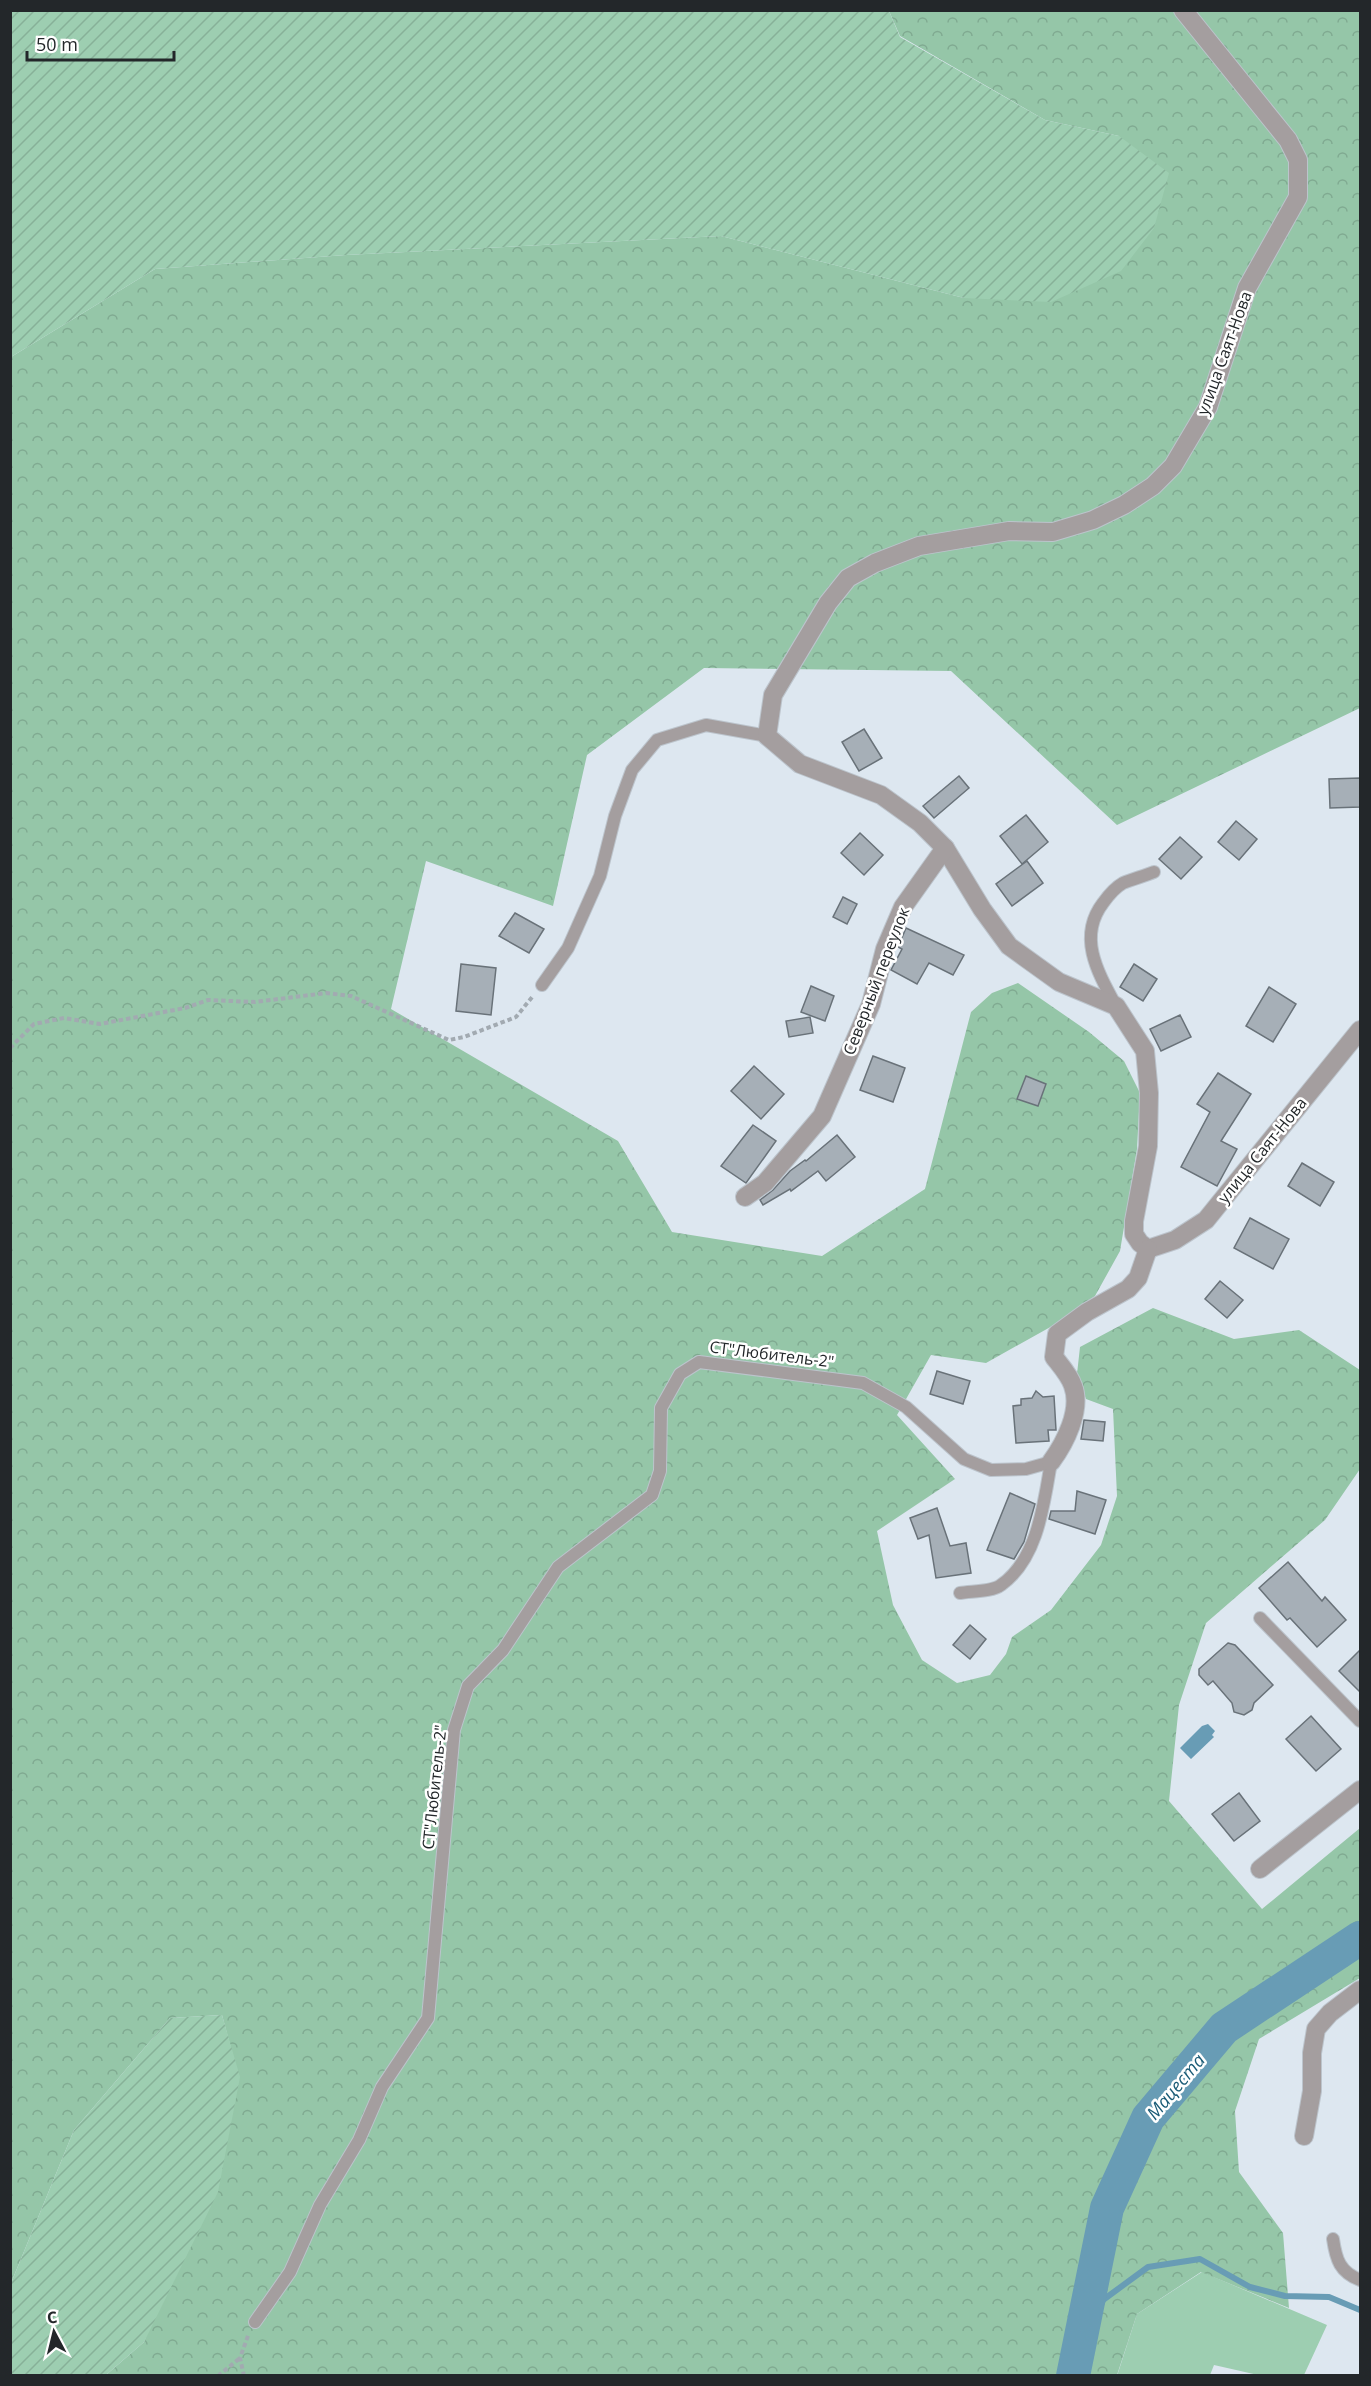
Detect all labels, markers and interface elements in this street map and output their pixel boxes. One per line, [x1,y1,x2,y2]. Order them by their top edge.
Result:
scale bar [27,24,174,62]
text: 50 m [36,32,78,56]
street label: улица Саят-Нова [1191,288,1257,418]
street label: Северный переулок [838,903,915,1058]
street label: улица Саят-Нова [1212,1092,1312,1208]
street label: СТ"Любитель-2" [709,1335,835,1373]
street label: СТ"Любитель-2" [417,1724,451,1850]
water label: Мацеста [1141,2048,1210,2124]
north arrow [24,2302,84,2362]
text: С [46,2306,59,2329]

